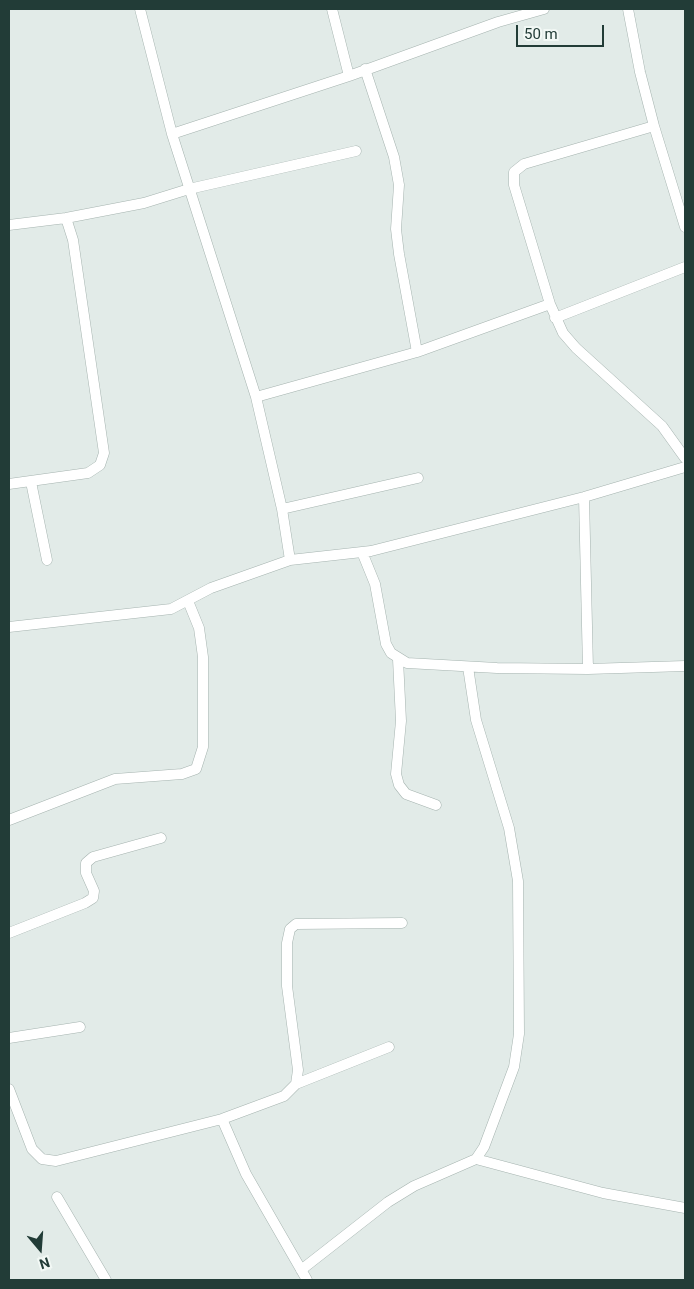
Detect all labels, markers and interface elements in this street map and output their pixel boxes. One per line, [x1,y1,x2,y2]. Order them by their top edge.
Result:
scale bar [519,15,606,47]
text: 50 m [524,25,558,43]
north arrow [15,1224,65,1274]
text: N [37,1254,52,1272]

